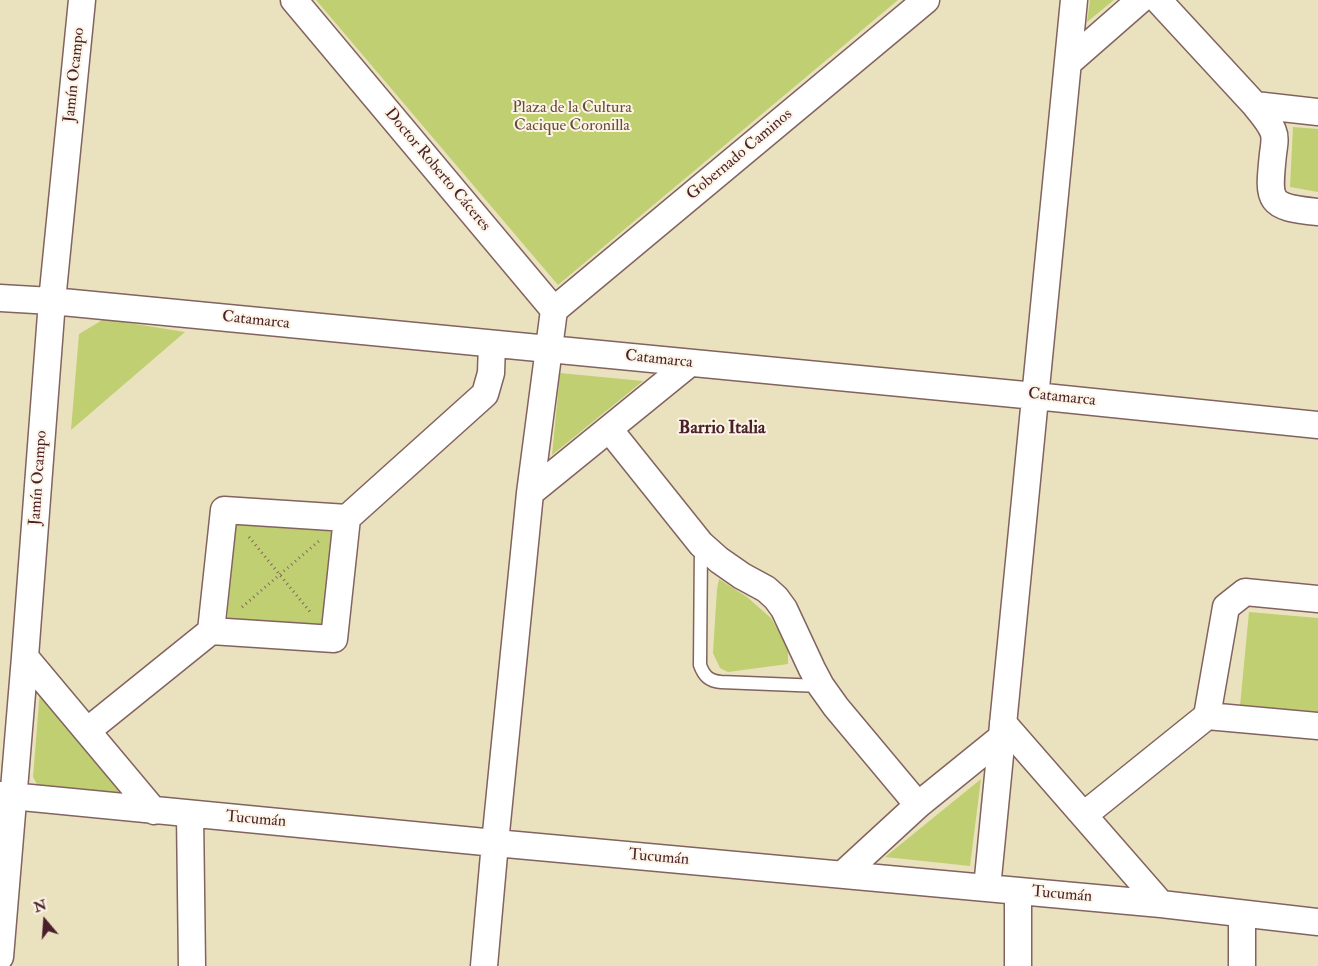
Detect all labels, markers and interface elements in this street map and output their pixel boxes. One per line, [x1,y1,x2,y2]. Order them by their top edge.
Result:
street label: Jamín Ocampo [60,27,90,123]
park label: Plaza de la Cultura Cacique Coronilla [512,99,632,137]
street label: Doctor Roberto Cáceres [380,105,494,235]
street label: Gobernado Caminos [683,105,797,205]
street label: Catamarca [221,308,291,334]
street label: Catamarca [624,347,694,373]
street label: Catamarca [1027,385,1097,411]
district label: Barrio Italia [679,418,765,440]
street label: Jamín Ocampo [26,430,52,526]
street label: Tucumán [225,808,287,832]
street label: Tucumán [628,846,690,870]
street label: Tucumán [1031,883,1093,907]
north arrow [20,896,70,946]
text: N [32,896,49,916]

